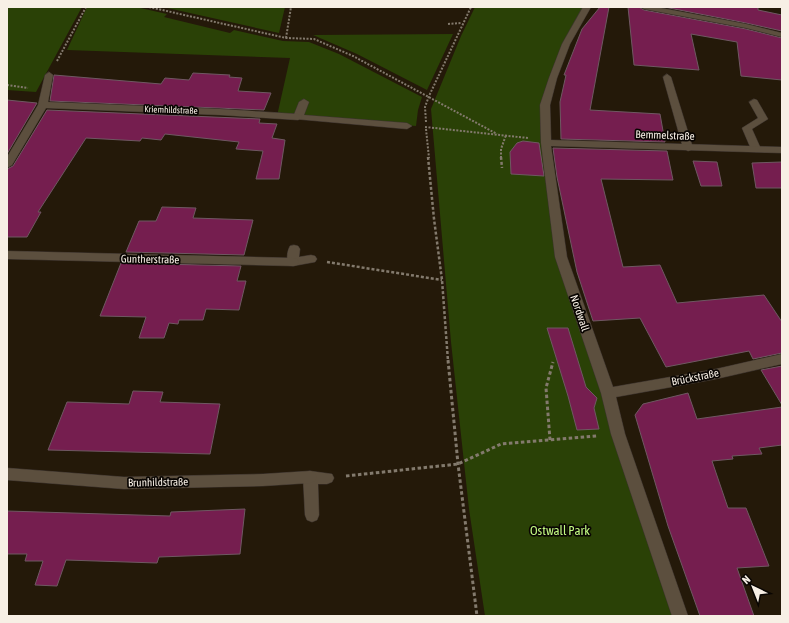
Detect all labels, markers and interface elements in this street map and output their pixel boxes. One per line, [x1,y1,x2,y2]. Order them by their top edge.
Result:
street label: Kriemhildstraße [144,104,198,116]
street label: Bemmelstraße [635,128,695,142]
street label: Guntherstraße [121,252,179,266]
street label: Nordwall [568,293,592,333]
street label: Brückstraße [670,367,720,387]
street label: Brunhildstraße [128,475,188,489]
park label: Ostwall Park [530,523,590,538]
north arrow [733,567,773,607]
text: N [740,573,753,586]

